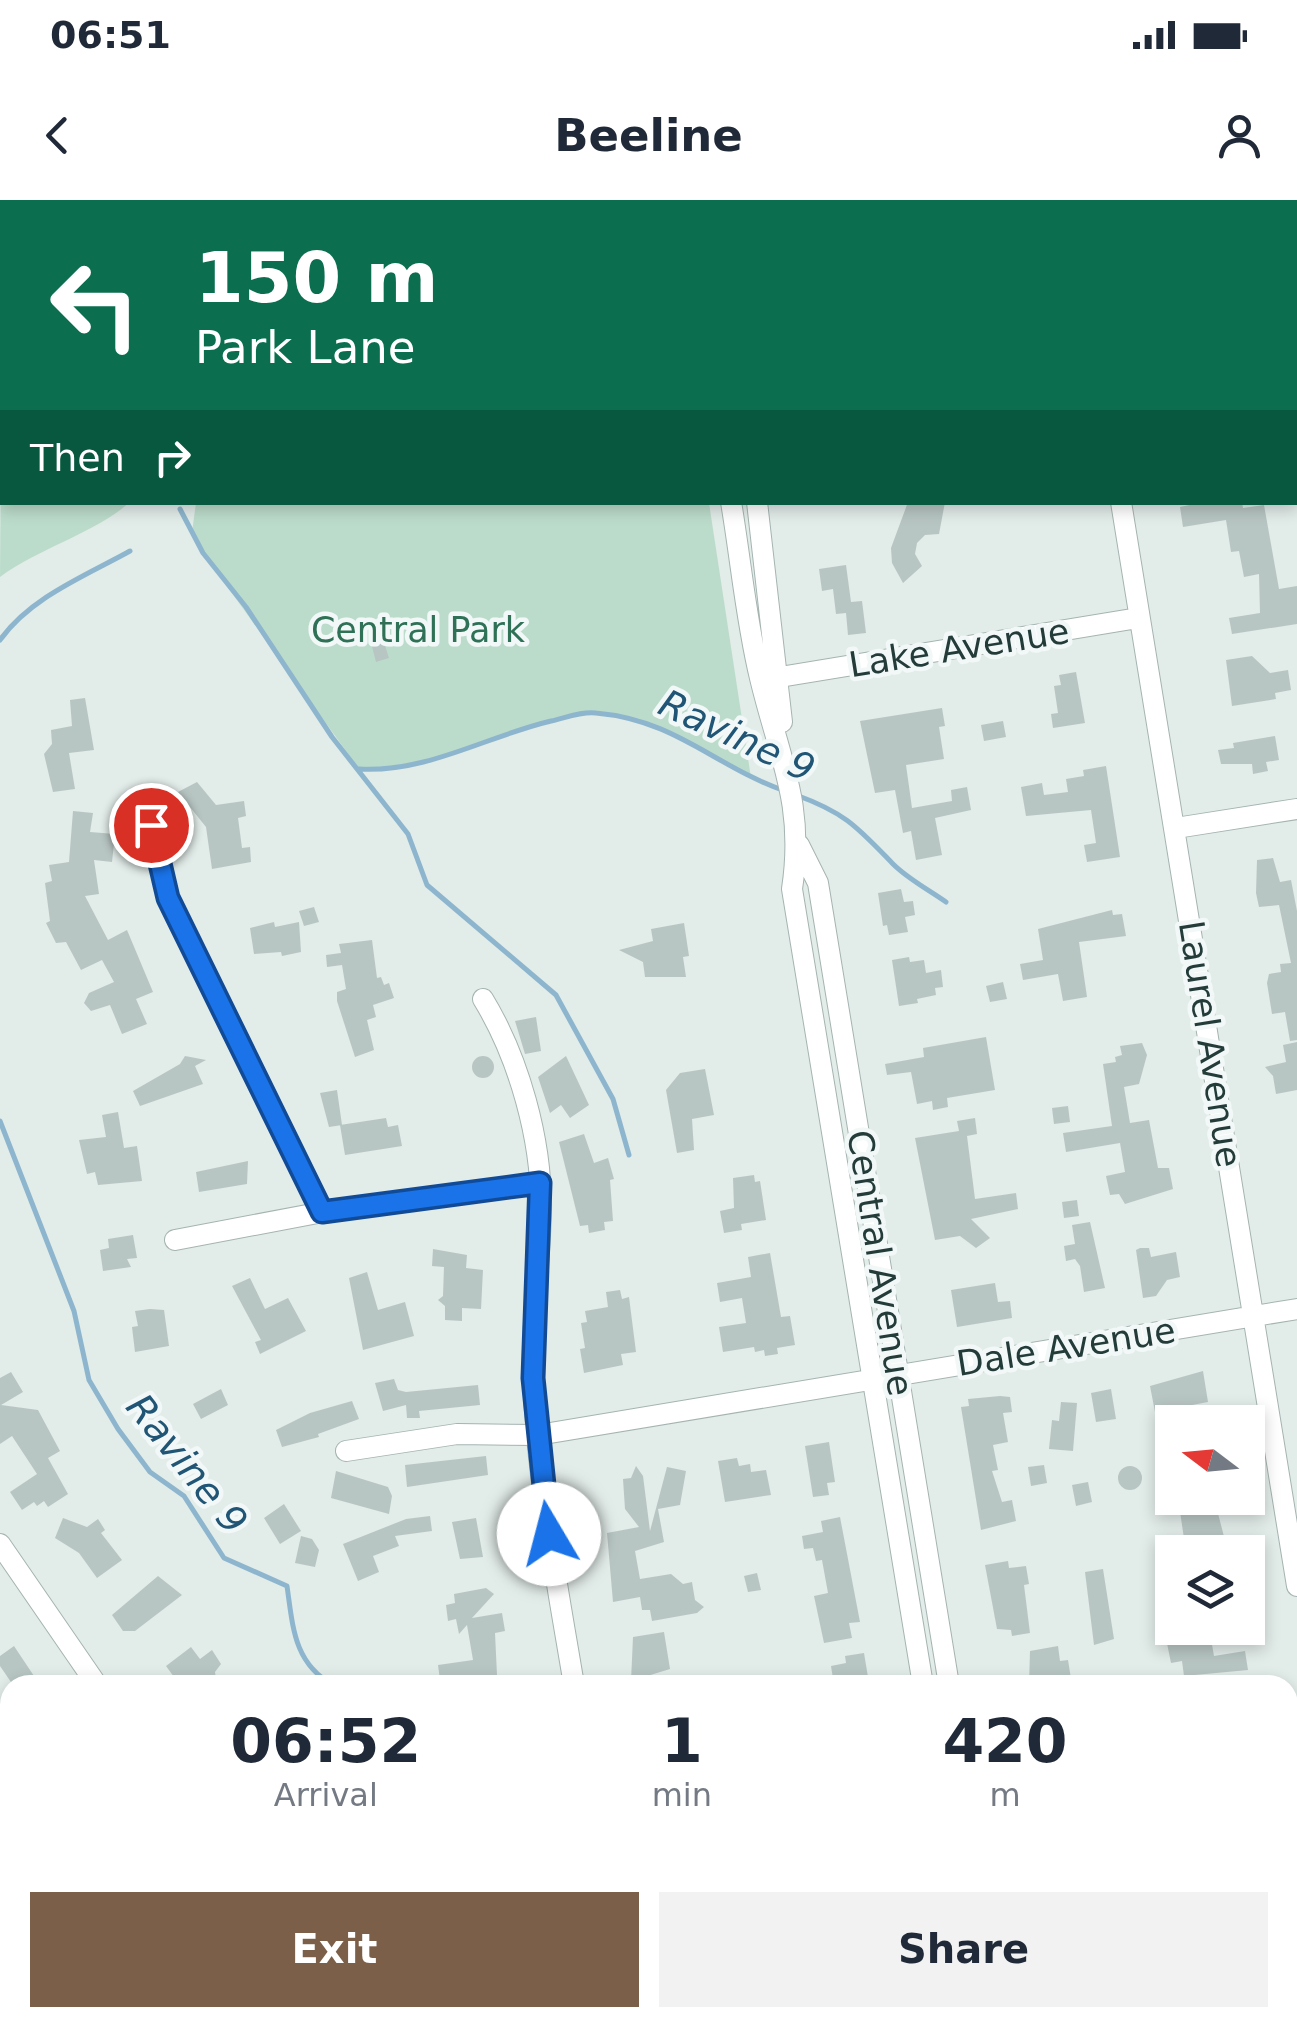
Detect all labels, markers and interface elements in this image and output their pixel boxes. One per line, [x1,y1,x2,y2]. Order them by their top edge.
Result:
text: 06:51 [50,13,171,57]
icon: back [30,108,85,163]
icon: person [1212,108,1267,163]
text: Beeline [554,109,743,162]
text: 150 m [195,237,438,319]
icon: left [30,240,160,370]
text: Park Lane [195,321,415,374]
icon: right [145,430,200,485]
text: Then [30,436,125,480]
park label: Central Park [311,610,526,650]
street label: Lake Avenue [846,611,1072,685]
water label: Ravine 9 [652,681,822,791]
pin [109,783,194,868]
icon: arrive [124,798,179,853]
street label: Laurel Avenue [1171,918,1249,1170]
street label: Central Avenue [839,1127,921,1399]
street label: Dale Avenue [954,1310,1178,1384]
water label: Ravine 9 [118,1385,256,1543]
north arrow [1155,1405,1265,1515]
map controls [1155,1405,1265,1645]
position arrow [497,1482,601,1586]
button: layers [1155,1535,1265,1645]
text: 06:52 [230,1706,421,1776]
text: 1 [661,1706,703,1776]
text: 420 [942,1706,1068,1776]
text: Arrival [274,1776,378,1814]
text: min [652,1776,712,1814]
text: m [989,1776,1021,1814]
button: Exit [30,1892,639,2007]
button: Share [659,1892,1268,2007]

